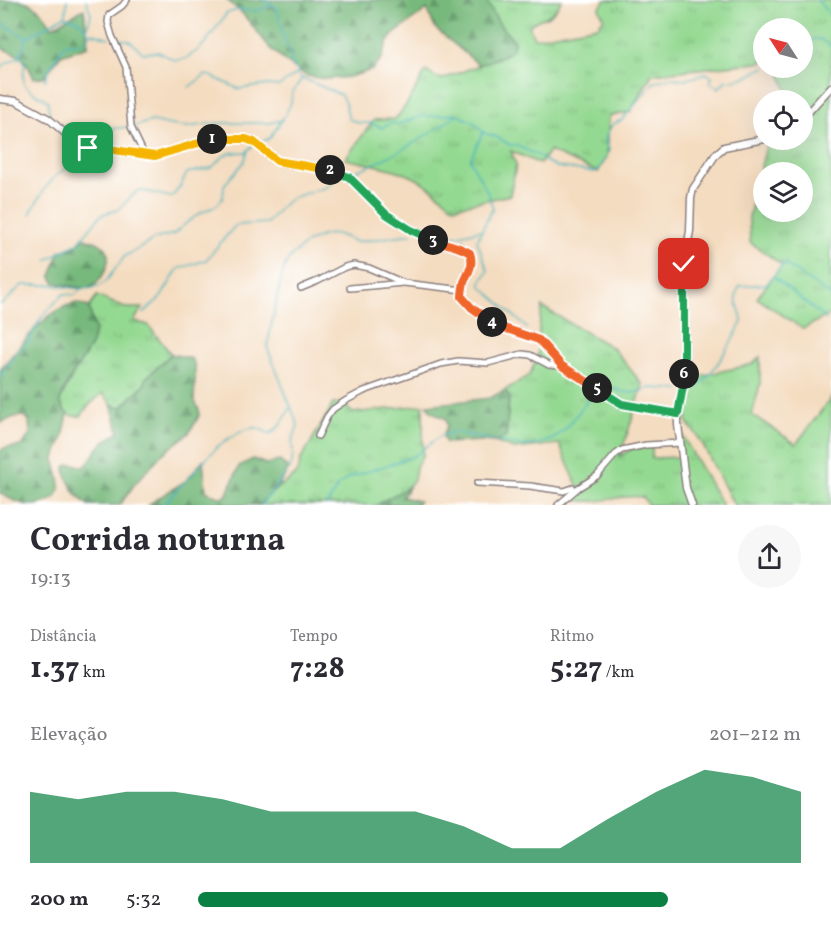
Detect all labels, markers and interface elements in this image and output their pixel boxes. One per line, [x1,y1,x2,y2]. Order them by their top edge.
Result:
north arrow [753,18,813,78]
map controls [753,18,813,222]
button: locate [753,90,813,150]
pin [62,122,113,173]
pin: 1 [197,124,227,154]
text: 1 [209,128,215,150]
icon: arrive [71,131,104,164]
pin: 2 [315,155,345,185]
text: 2 [326,159,334,181]
button: layers [753,162,813,222]
pin: 3 [418,225,448,255]
text: 3 [429,229,437,251]
pin [658,238,709,289]
icon: check [667,247,700,280]
pin: 4 [477,307,507,337]
text: 4 [487,311,497,333]
pin: 6 [669,359,699,389]
text: 6 [680,363,688,385]
pin: 5 [582,373,612,403]
text: 5 [593,377,601,399]
text: Corrida noturna [30,519,285,565]
button: share [738,525,801,588]
text: 19:13 [30,565,71,593]
text: Distância [30,626,96,648]
text: Tempo [290,626,338,648]
text: Ritmo [550,626,594,648]
text: 1.37 [30,648,80,690]
text: 7:28 [290,648,345,690]
text: 5:27 [550,648,603,690]
text: km [80,662,106,684]
text: /km [603,662,634,684]
text: Elevação [30,721,107,749]
text: 201–212 m [709,721,801,749]
text: 200 m [30,886,88,914]
text: 5:32 [126,886,161,914]

